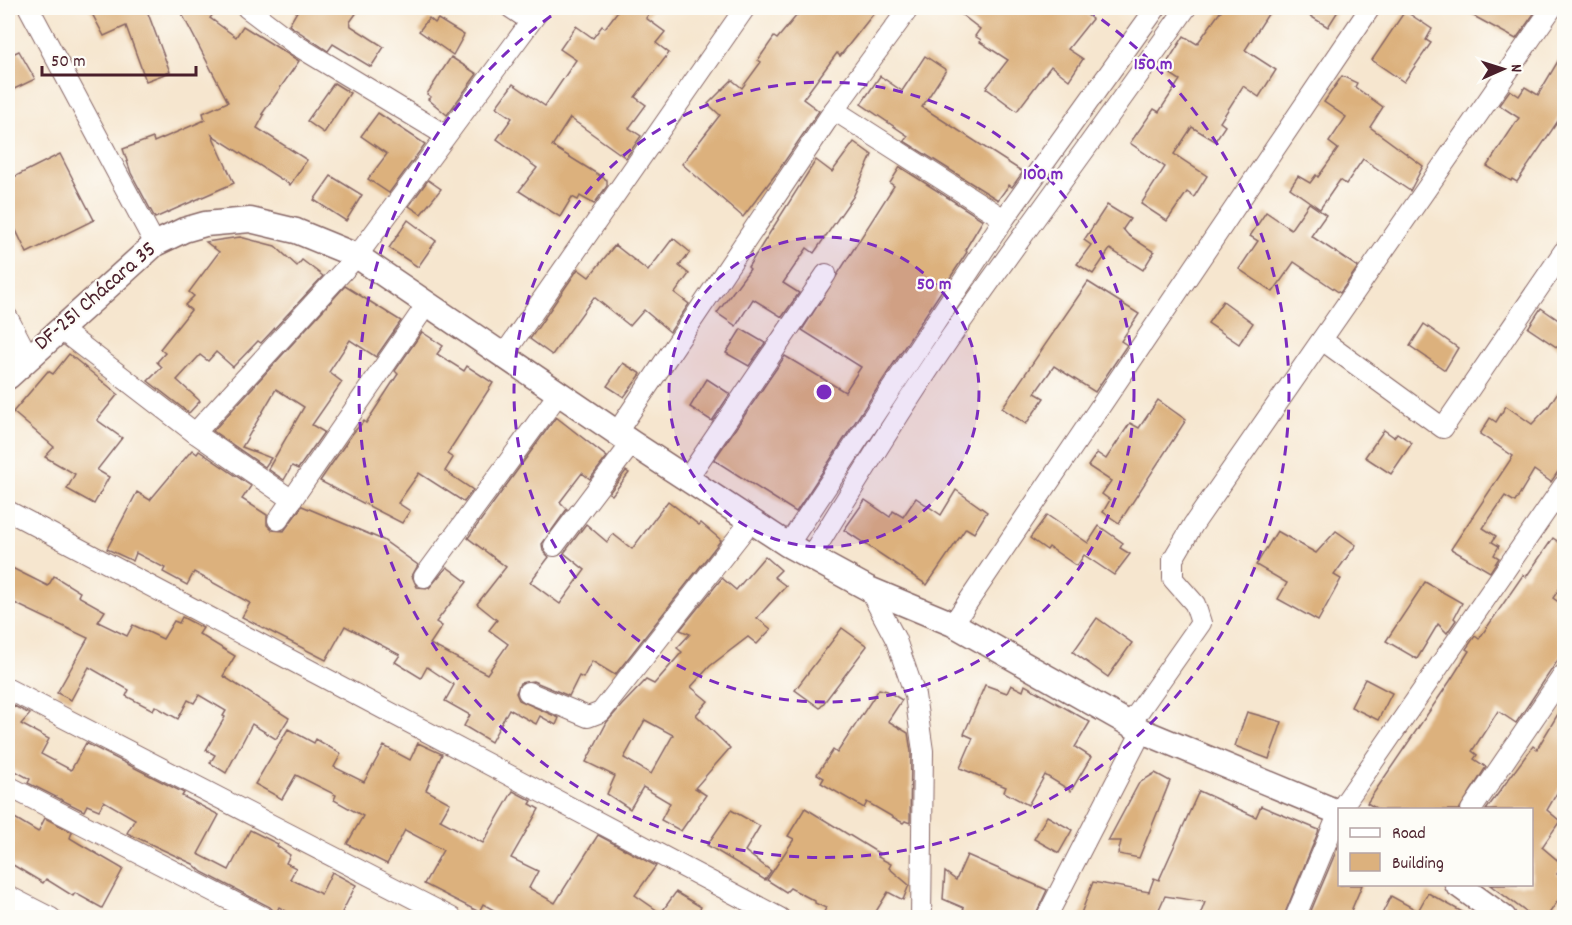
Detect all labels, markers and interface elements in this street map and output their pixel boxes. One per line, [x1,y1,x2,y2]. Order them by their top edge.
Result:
scale bar [42,39,196,77]
north arrow [1473,39,1533,99]
text: 50 m [51,50,86,75]
text: 150 m [1134,53,1172,78]
text: N [1504,64,1527,73]
text: 100 m [1023,163,1063,188]
street label: DF-251 Chácara 35 [28,235,164,359]
text: 50 m [917,273,951,298]
centre of rings [814,382,834,402]
legend [1338,808,1533,886]
text: Road [1392,822,1426,847]
text: Building [1392,852,1444,877]

